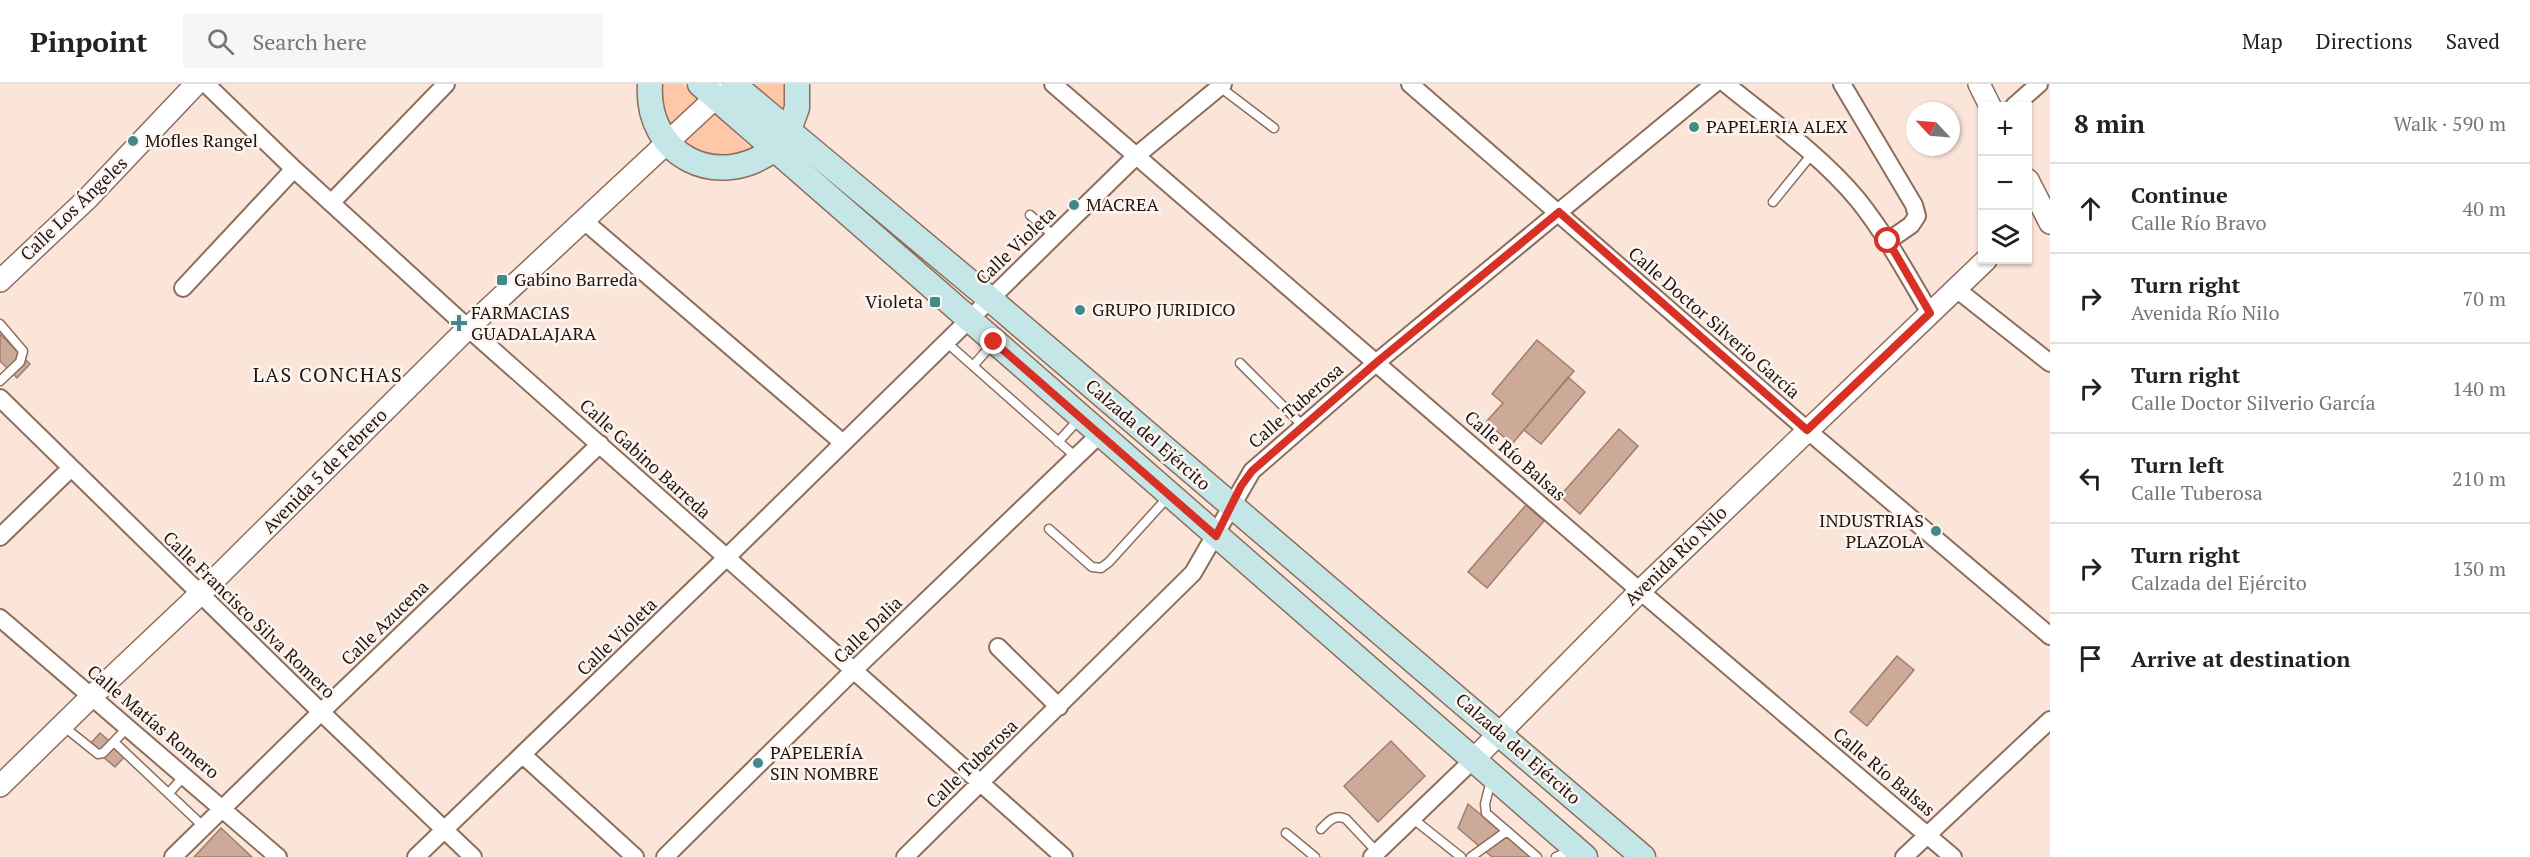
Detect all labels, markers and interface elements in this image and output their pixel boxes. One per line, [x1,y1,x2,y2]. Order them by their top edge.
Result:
search box [183,14,603,68]
text: Pinpoint [30,23,147,60]
icon: search [204,25,237,58]
text: Search here [252,27,367,56]
text: Map [2242,27,2283,55]
text: Directions [2316,27,2413,55]
text: Saved [2446,27,2500,55]
north arrow [1906,102,1960,156]
map controls [1978,102,2032,264]
button: + [1978,102,2032,156]
text: 8 min [2074,106,2145,140]
text: Walk · 590 m [2394,110,2506,137]
place label: PAPELERIA ALEX [1706,114,1848,138]
marker: PAPELERIA ALEX [1687,120,1701,134]
place label: Mofles Rangel [145,128,258,152]
marker: Mofles Rangel [126,134,140,148]
street label: Calle Los Ángeles [14,151,132,266]
button: − [1978,156,2032,210]
text: Continue [2131,180,2228,209]
place label: MACREA [1086,192,1159,216]
icon: ahead [2074,192,2107,225]
text: 40 m [2463,195,2506,222]
marker: MACREA [1067,198,1081,212]
street label: Calle Violeta [970,201,1060,289]
text: Calle Río Bravo [2131,209,2267,236]
button: layers [1978,210,2032,264]
route start [1874,227,1900,253]
street label: Calle Doctor Silverio García [1624,241,1806,404]
place label: Gabino Barreda [514,267,638,291]
text: Turn right [2131,270,2240,299]
marker: Gabino Barreda [495,273,509,287]
icon: right [2074,282,2107,315]
text: 70 m [2463,285,2506,312]
place label: Violeta [865,289,923,313]
marker: Violeta [928,295,942,309]
place label: GRUPO JURIDICO [1092,297,1236,321]
text: Avenida Río Nilo [2131,299,2279,326]
place label: FARMACIAS GUADALAJARA [471,300,597,345]
marker: GRUPO JURIDICO [1073,303,1087,317]
marker: FARMACIAS GUADALAJARA [452,316,466,330]
route end [980,328,1006,354]
street label: Calle Tuberosa [1243,357,1348,453]
text: Turn right [2131,360,2240,389]
district label: LAS CONCHAS [253,361,403,388]
icon: right [2074,372,2107,405]
street label: Calzada del Ejército [1081,373,1216,495]
text: 140 m [2452,375,2506,402]
text: Calle Doctor Silverio García [2131,389,2376,416]
street label: Calle Gabino Barreda [575,393,716,524]
street label: Avenida 5 de Febrero [257,403,392,538]
street label: Calle Río Balsas [1460,405,1571,506]
text: Turn left [2131,450,2224,479]
icon: left [2074,462,2107,495]
text: 210 m [2452,465,2506,492]
text: Calle Tuberosa [2131,479,2263,506]
street label: Avenida Río Nilo [1619,500,1732,610]
place label: INDUSTRIAS PLAZOLA [1819,508,1925,553]
marker: INDUSTRIAS PLAZOLA [1929,524,1943,538]
street label: Calle Francisco Silva Romero [158,525,341,703]
text: Turn right [2131,540,2240,569]
icon: right [2074,552,2107,585]
text: 130 m [2452,555,2506,582]
text: Calzada del Ejército [2131,569,2307,596]
street label: Calle Azucena [335,574,433,670]
street label: Calle Dalia [828,591,907,668]
street label: Calle Violeta [571,592,661,680]
icon: arrive [2074,642,2107,675]
text: Arrive at destination [2131,644,2350,673]
street label: Calle Matías Romero [83,659,225,784]
street label: Calzada del Ejército [1451,687,1586,809]
street label: Calle Tuberosa [920,713,1022,813]
street label: Calle Río Balsas [1829,721,1941,821]
place label: PAPELERÍA SIN NOMBRE [770,740,879,785]
marker: PAPELERÍA SIN NOMBRE [751,756,765,770]

